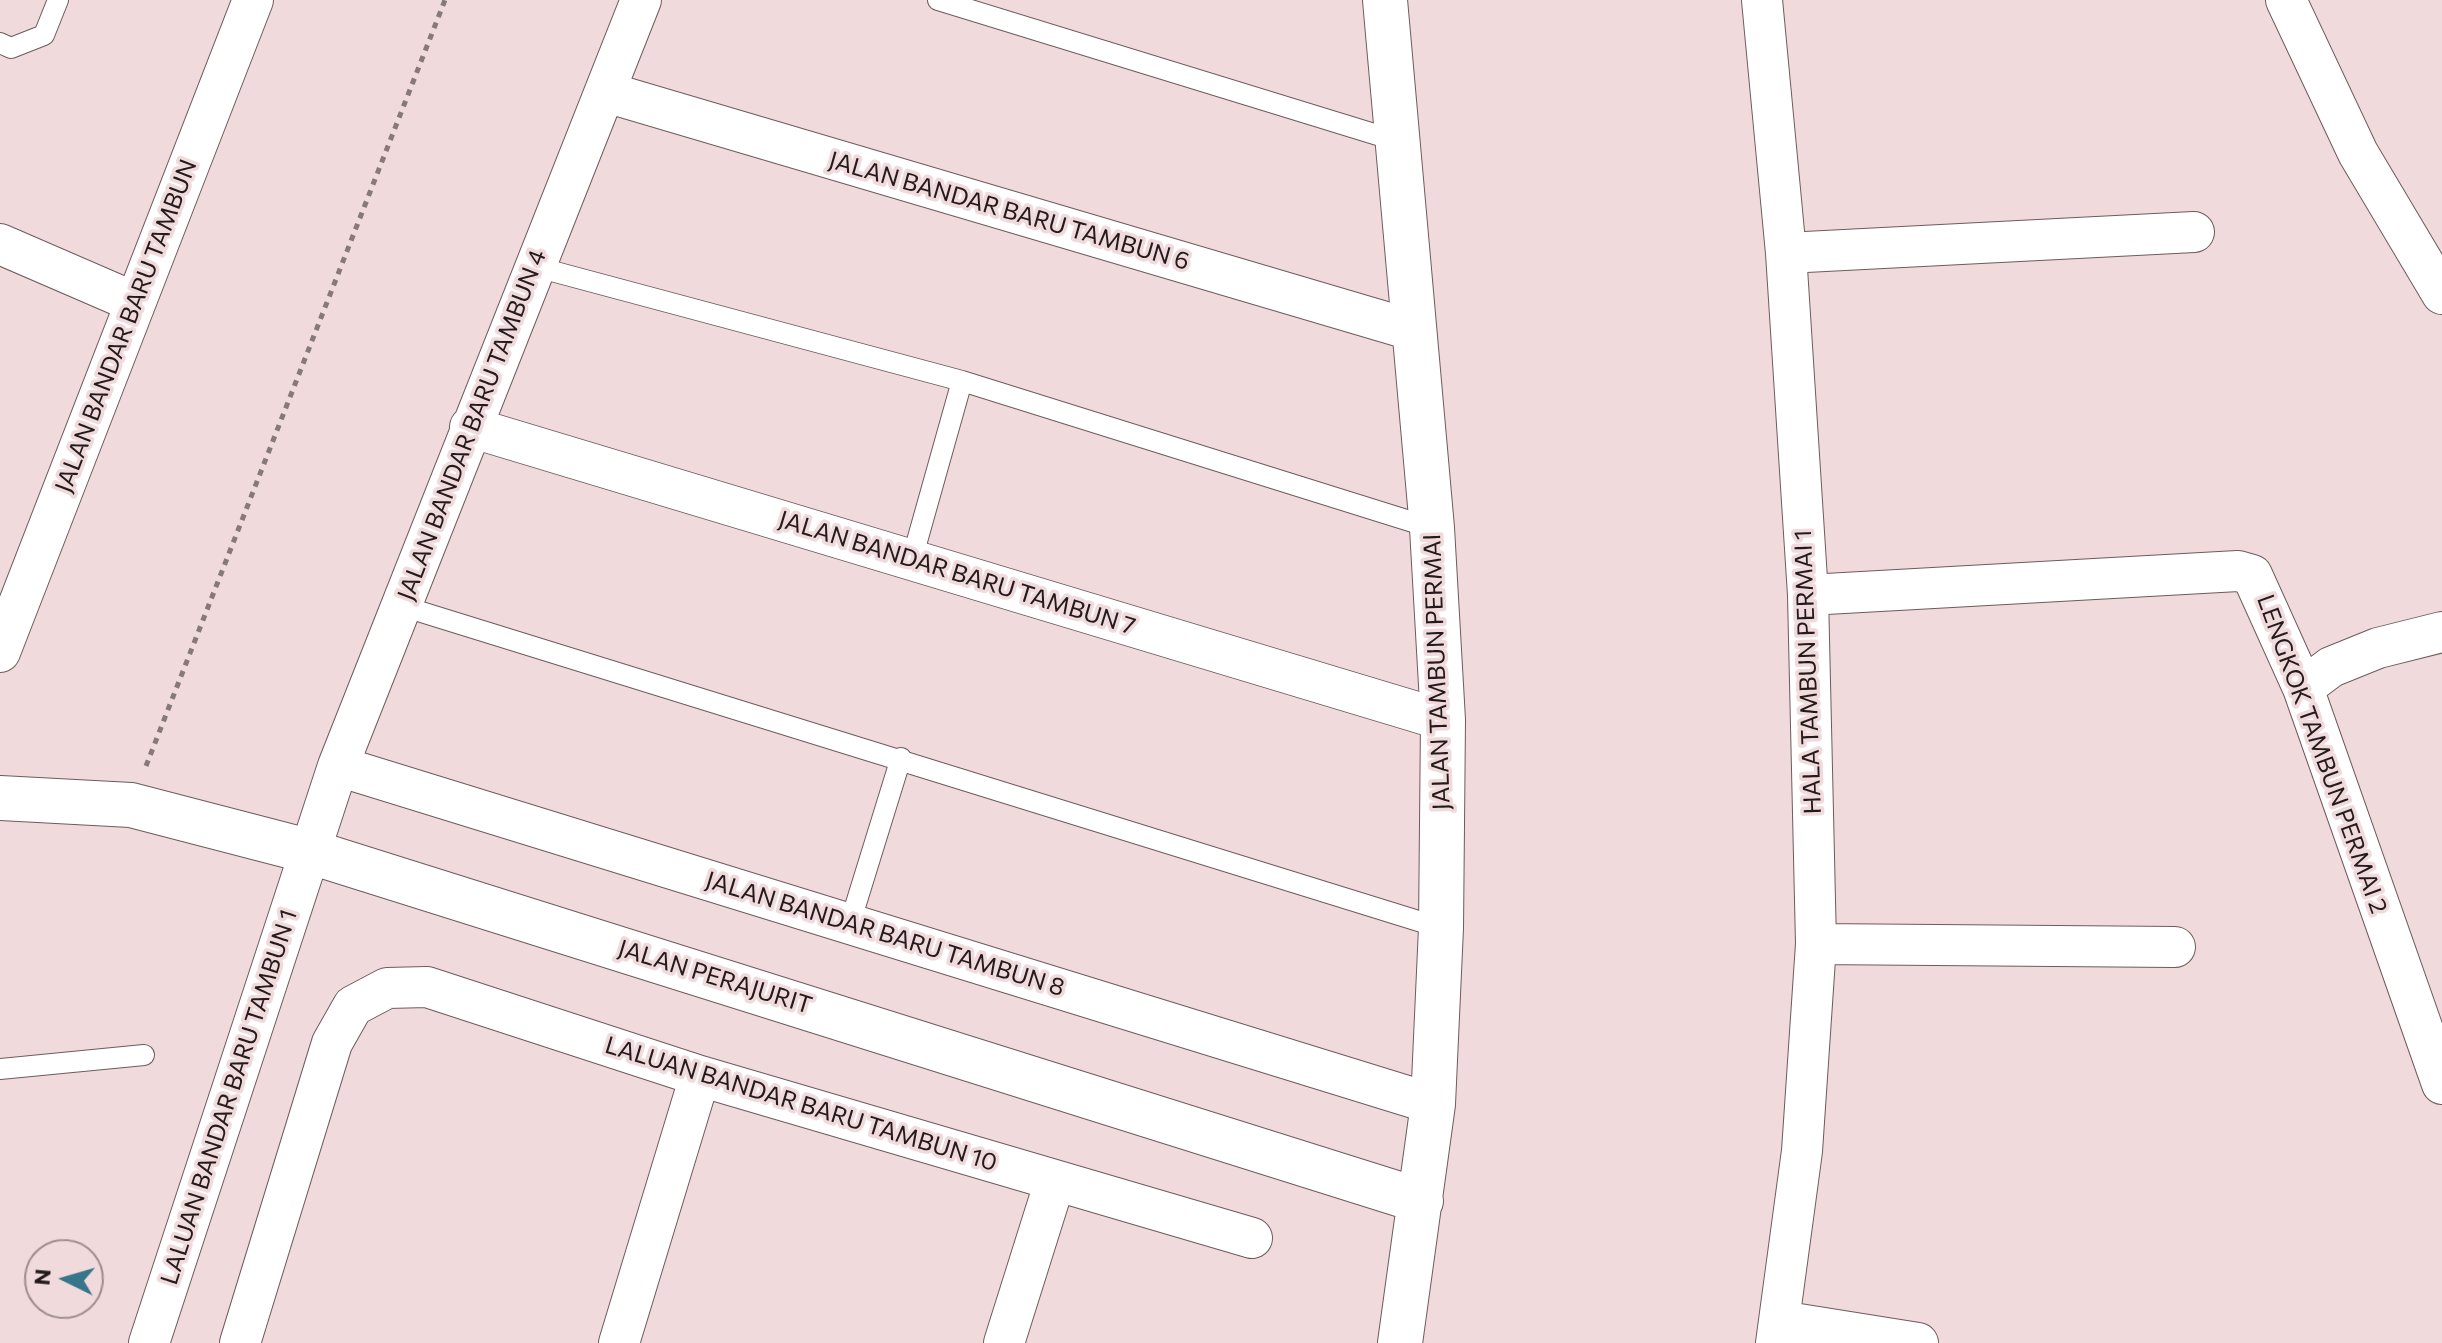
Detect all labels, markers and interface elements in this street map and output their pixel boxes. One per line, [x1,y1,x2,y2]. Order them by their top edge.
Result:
street label: JALAN BANDAR BARU TAMBUN 6 [825,146,1193,276]
street label: JALAN BANDAR BARU TAMBUN [49,155,203,497]
street label: JALAN BANDAR BARU TAMBUN 4 [392,246,552,604]
street label: JALAN BANDAR BARU TAMBUN 7 [775,505,1139,641]
street label: HALA TAMBUN PERMAI 1 [1789,529,1827,815]
street label: JALAN TAMBUN PERMAI [1418,533,1456,811]
street label: LENGKOK TAMBUN PERMAI 2 [2251,591,2393,917]
street label: JALAN BANDAR BARU TAMBUN 8 [702,866,1068,1002]
street label: LALUAN BANDAR BARU TAMBUN 1 [155,906,303,1288]
street label: JALAN PERAJURIT [615,934,815,1020]
street label: LALUAN BANDAR BARU TAMBUN 10 [602,1031,1000,1177]
north arrow [24,1239,104,1319]
text: N [27,1268,56,1286]

